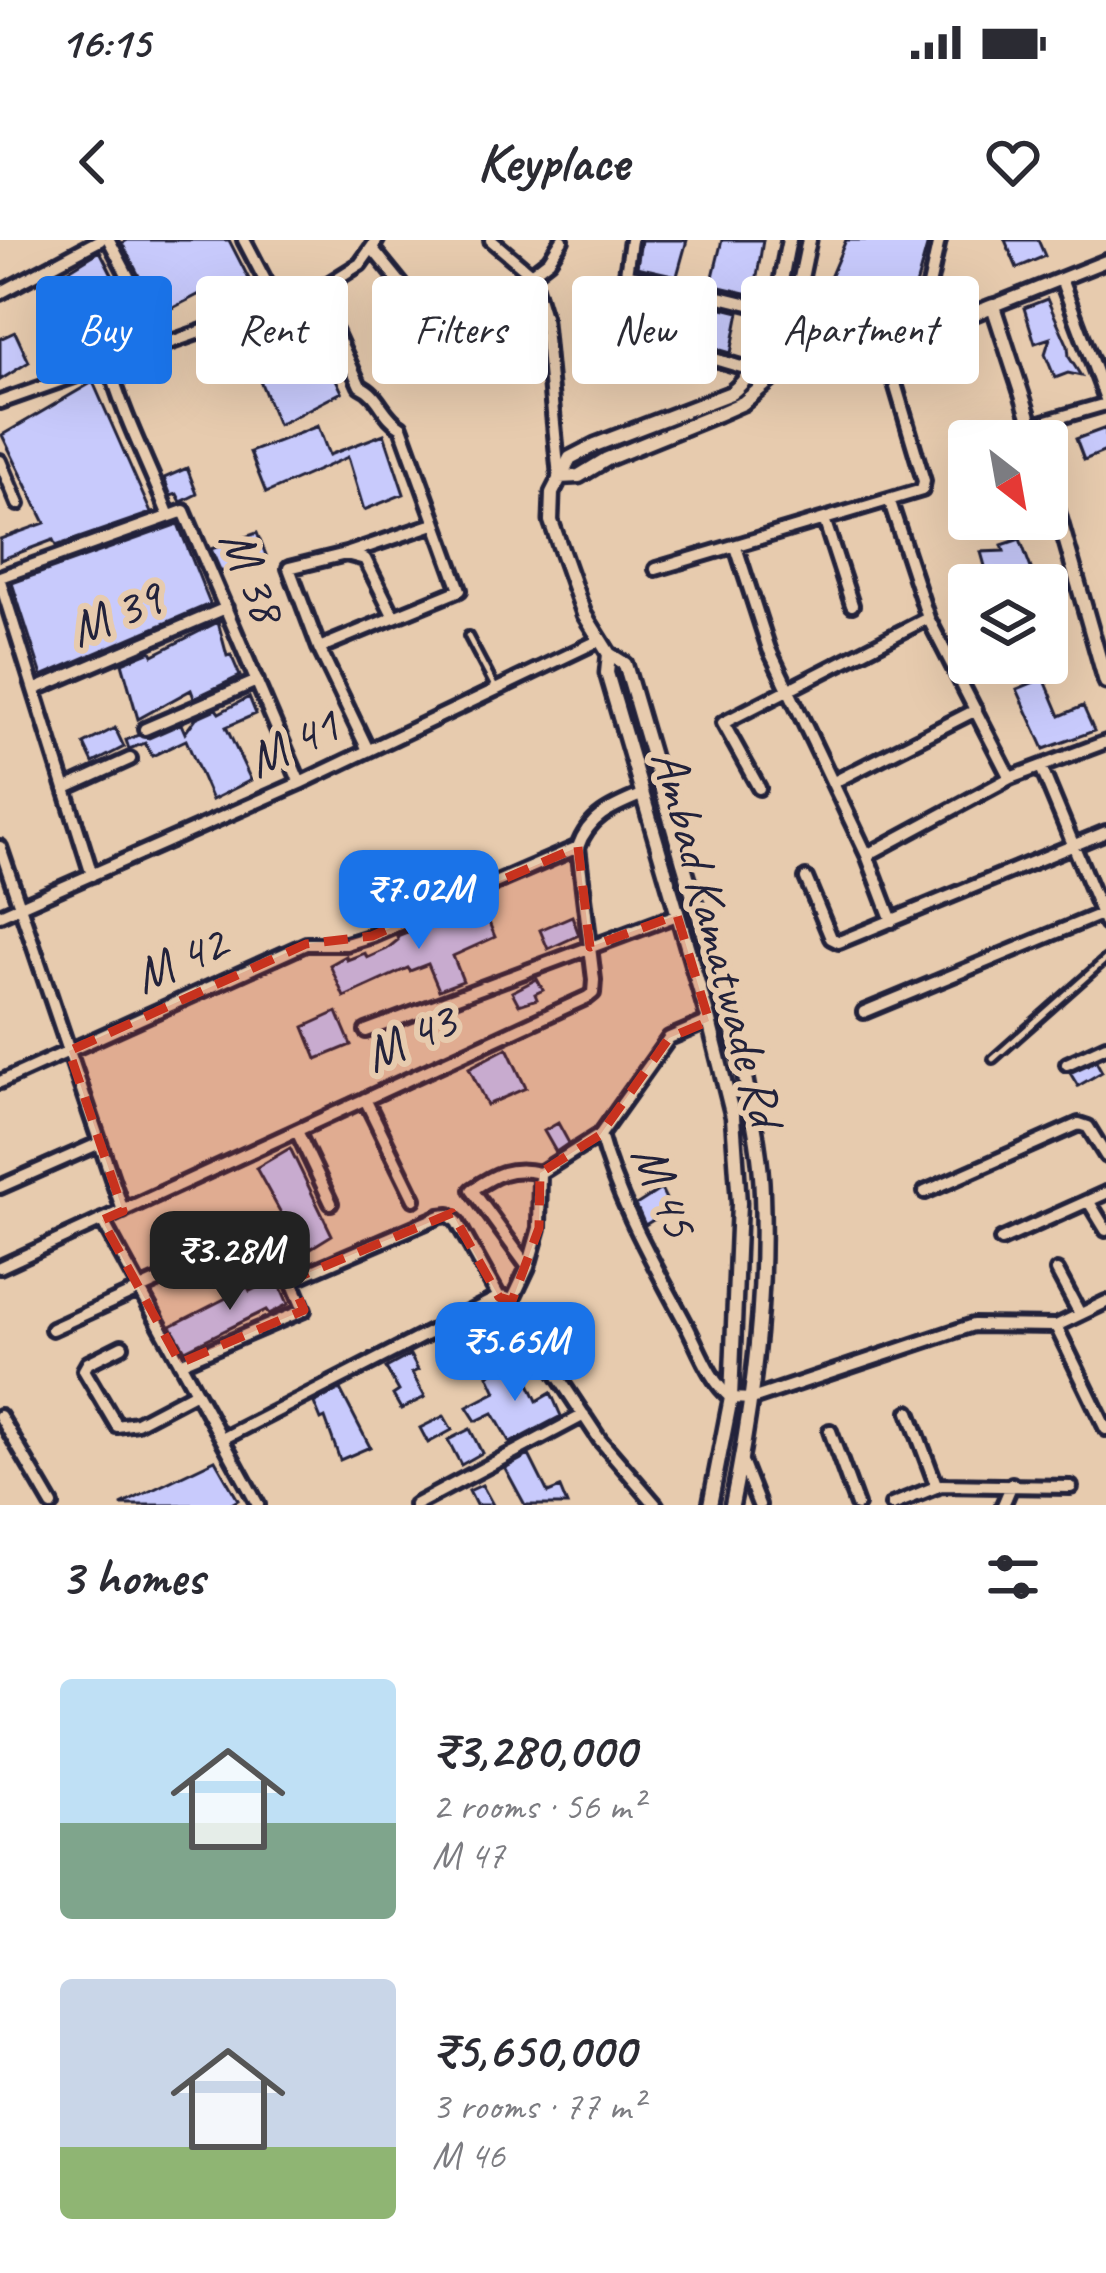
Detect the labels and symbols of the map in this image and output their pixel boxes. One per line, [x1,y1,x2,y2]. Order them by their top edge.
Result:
north arrow [948,420,1068,540]
street label: M 38 [205,519,303,636]
street label: M 39 [59,563,175,661]
street label: M 41 [236,691,352,791]
street label: Ambad Kamatwade Rd [637,742,801,1140]
pin: ₹7.02M [321,850,517,952]
street label: M 42 [123,909,239,1007]
street label: M 43 [353,987,469,1086]
street label: M 45 [617,1134,714,1248]
pin: ₹3.28M [132,1211,328,1313]
pin: ₹5.65M [417,1302,613,1404]

